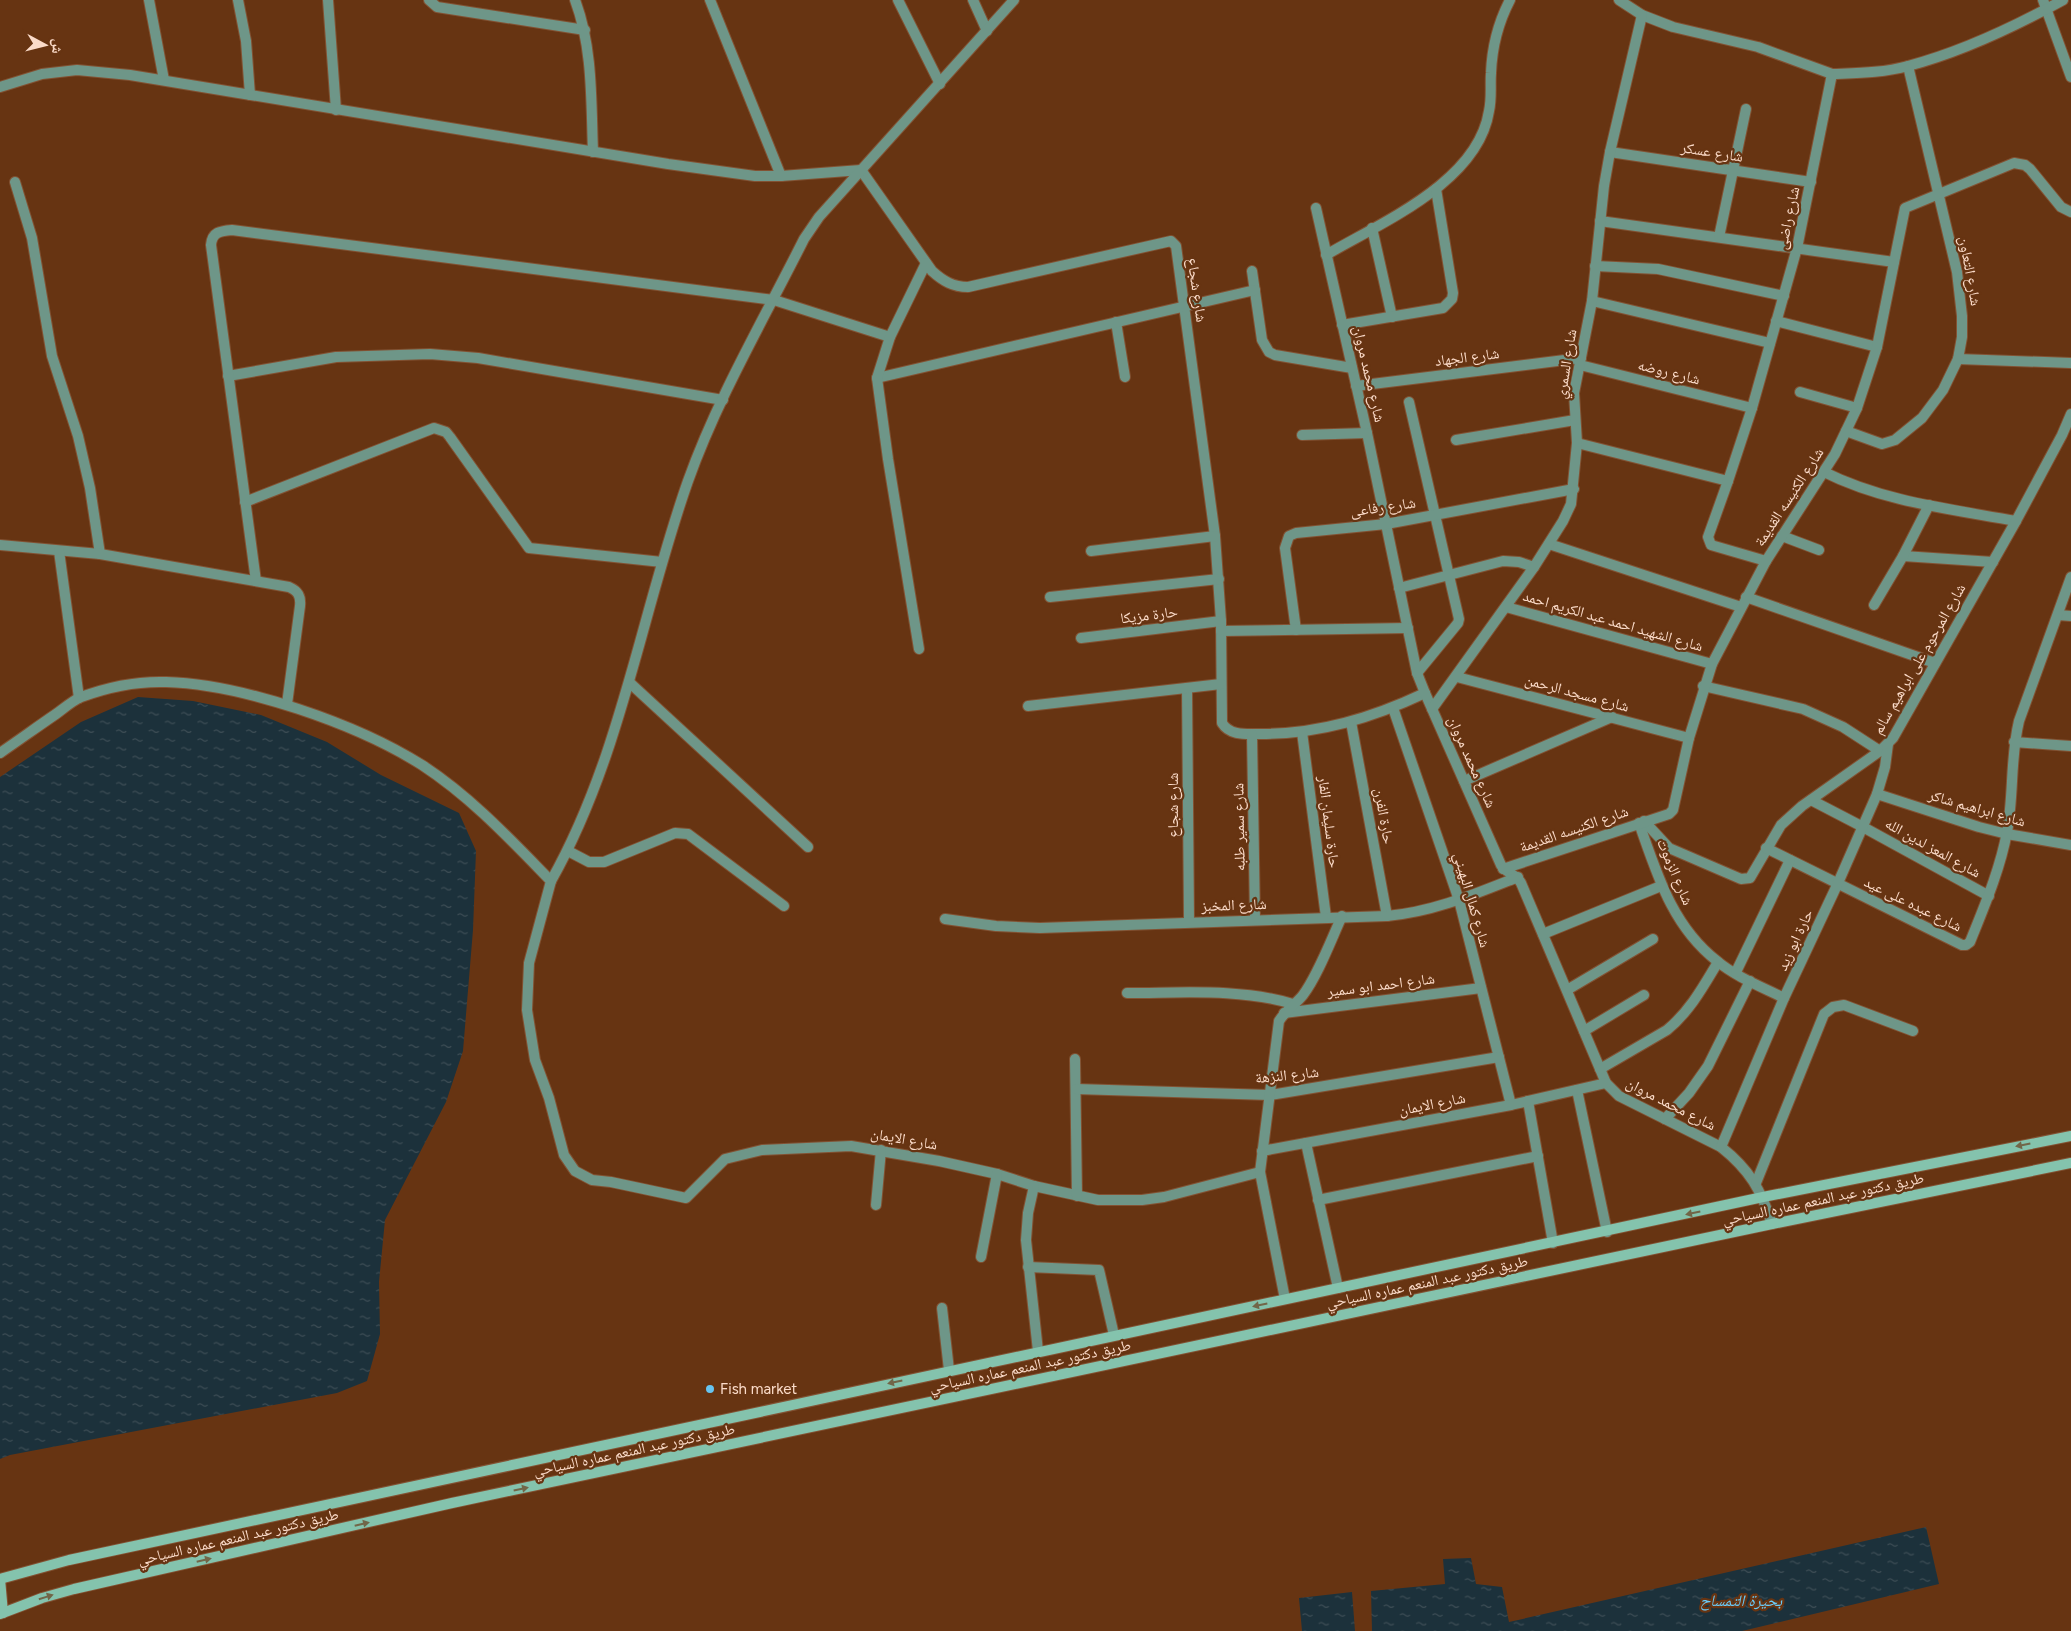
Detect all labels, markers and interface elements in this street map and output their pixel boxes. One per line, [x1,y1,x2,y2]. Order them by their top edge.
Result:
north arrow [20,20,70,70]
text: ش [48,38,67,55]
street label: شارع عسكر [1678,138,1744,167]
street label: شارع راضى [1773,185,1804,251]
street label: شارع التعاون [1954,235,1985,307]
street label: شارع شجاع [1183,257,1210,324]
street label: شارع محمد مروان [1348,324,1389,424]
street label: شارع السمري [1552,328,1583,401]
street label: شارع الجهاد [1434,344,1500,371]
street label: شارع روضه [1636,356,1702,389]
street label: شارع الكنيسه القديمة [1750,444,1828,550]
street label: شارع رفاعى [1349,493,1417,521]
street label: شارع المرحوم على ابراهيم سالم [1868,580,1970,738]
street label: شارع الشهيد احمد عبد الكريم احمد [1521,587,1705,656]
street label: حارة مزيكا [1119,602,1179,627]
street label: شارع مسجد الرحمن [1523,670,1631,717]
street label: شارع محمد مروان [1443,713,1500,811]
street label: شارع شجاع [1164,772,1183,837]
street label: حارة سليمان الفار [1313,774,1344,870]
street label: شارع سمير طلبه [1229,783,1250,871]
street label: شارع ابراهيم شاكر [1925,785,2028,831]
street label: حارة الفرن [1369,787,1398,846]
street label: شارع الكنيسه القديمة [1517,802,1631,857]
street label: شارع المعز لدين الله [1882,814,1984,883]
street label: شارع الزموت [1652,836,1697,908]
street label: شارع كمال البهيني [1447,850,1494,950]
street label: شارع عبده على عيد [1861,873,1965,936]
street label: شارع المخبز [1200,895,1267,916]
street label: حارة ابو زيد [1773,906,1817,973]
street label: شارع احمد ابو سمير [1325,969,1436,1002]
street label: شارع النزهة [1254,1063,1320,1088]
street label: شارع محمد مروان [1623,1074,1719,1135]
street label: شارع الايمان [1397,1089,1467,1120]
street label: شارع الايمان [869,1124,939,1155]
one-way arrow [2016,1141,2031,1149]
street label: طريق دكتور عبد المنعم عماره السياحي [1721,1169,1926,1232]
one-way arrow [1685,1209,1700,1217]
street label: طريق دكتور عبد المنعم عماره السياحي [1325,1252,1530,1315]
one-way arrow [1251,1301,1267,1309]
street label: طريق دكتور عبد المنعم عماره السياحي [928,1336,1133,1399]
one-way arrow [887,1378,903,1386]
place label: Fish market [720,1380,797,1398]
marker: Fish market [704,1383,716,1395]
street label: طريق دكتور عبد المنعم عماره السياحي [532,1420,737,1483]
one-way arrow [513,1485,529,1493]
street label: طريق دكتور عبد المنعم عماره السياحي [136,1505,341,1572]
one-way arrow [355,1520,370,1528]
one-way arrow [196,1556,211,1564]
water label: بحيرة التمساح [1700,1591,1783,1611]
one-way arrow [38,1593,53,1601]

